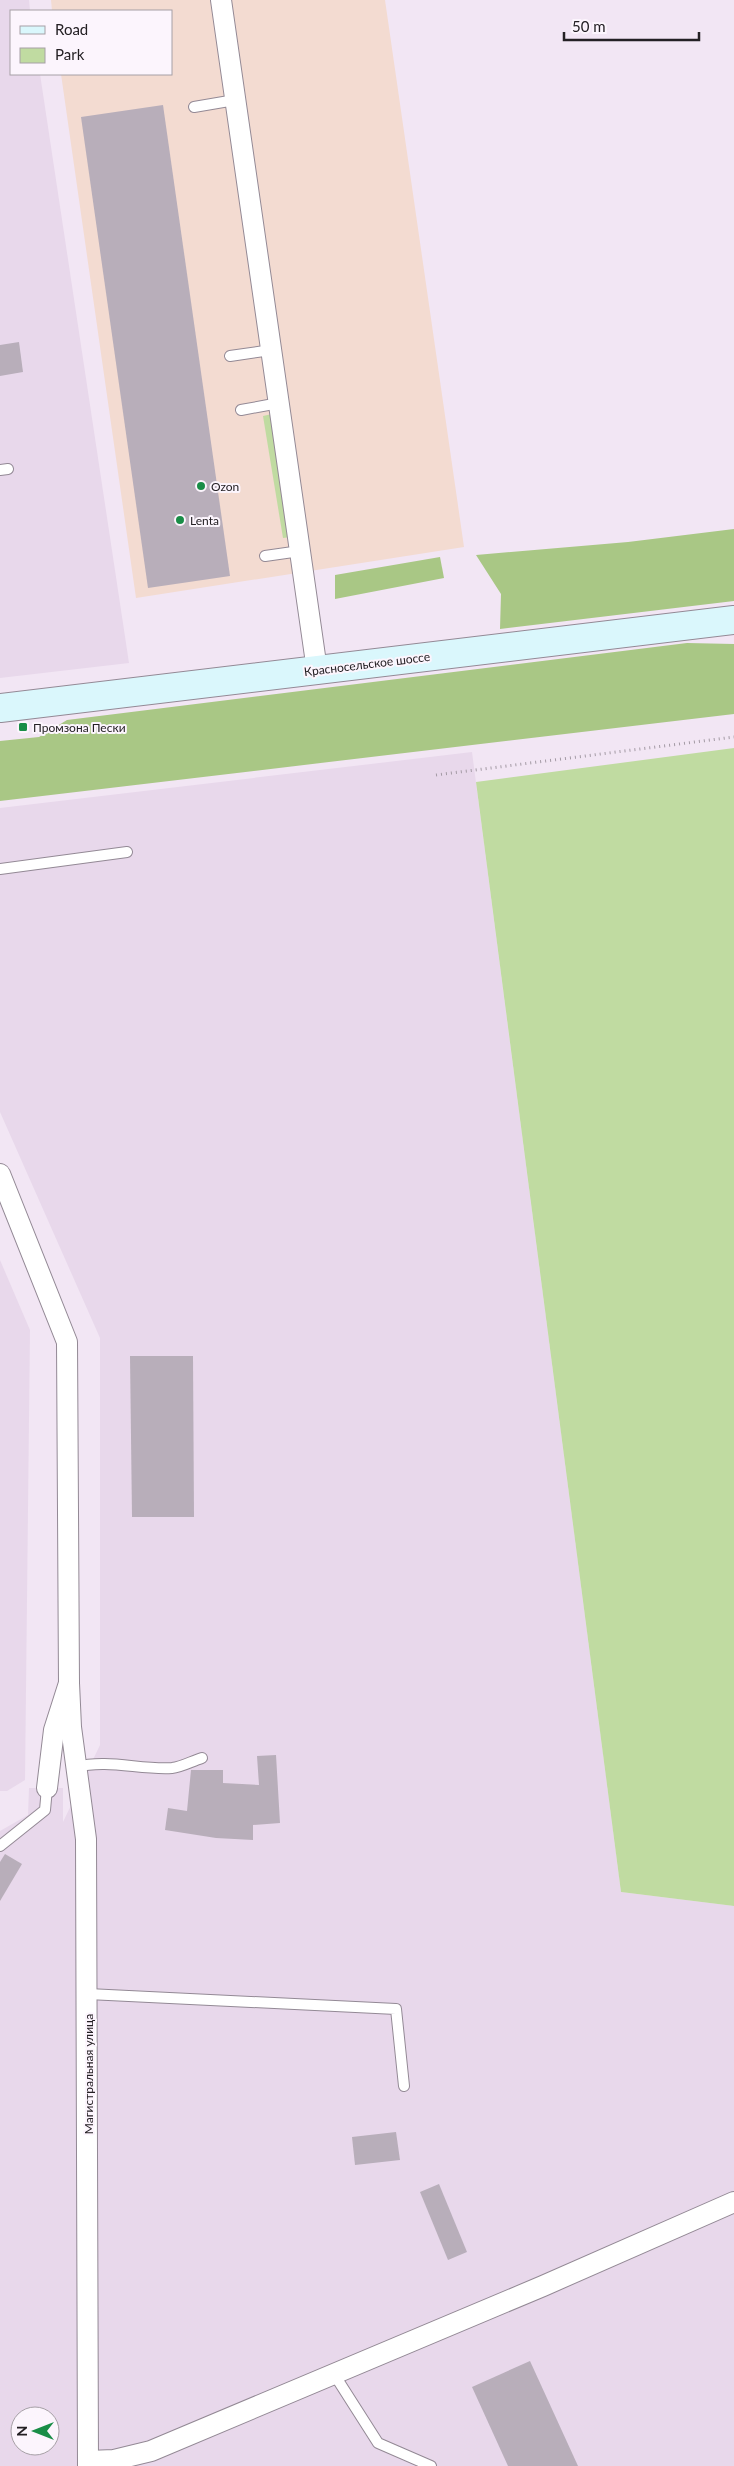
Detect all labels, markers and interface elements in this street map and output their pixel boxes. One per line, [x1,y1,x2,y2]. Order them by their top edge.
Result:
legend [10,10,172,75]
scale bar [564,10,699,42]
text: 50 m [572,17,606,35]
text: Road [55,20,88,38]
text: Park [55,45,85,63]
place label: Ozon [211,479,239,494]
marker: Ozon [195,480,207,492]
place label: Lenta [190,513,219,528]
marker: Lenta [174,514,186,526]
street label: Красносельское шоссе [303,649,431,679]
place label: Промзона Пески [33,720,126,735]
marker: Промзона Пески [17,721,29,733]
street label: Магистральная улица [81,2014,96,2134]
north arrow [10,2406,60,2456]
text: N [13,2426,30,2436]

